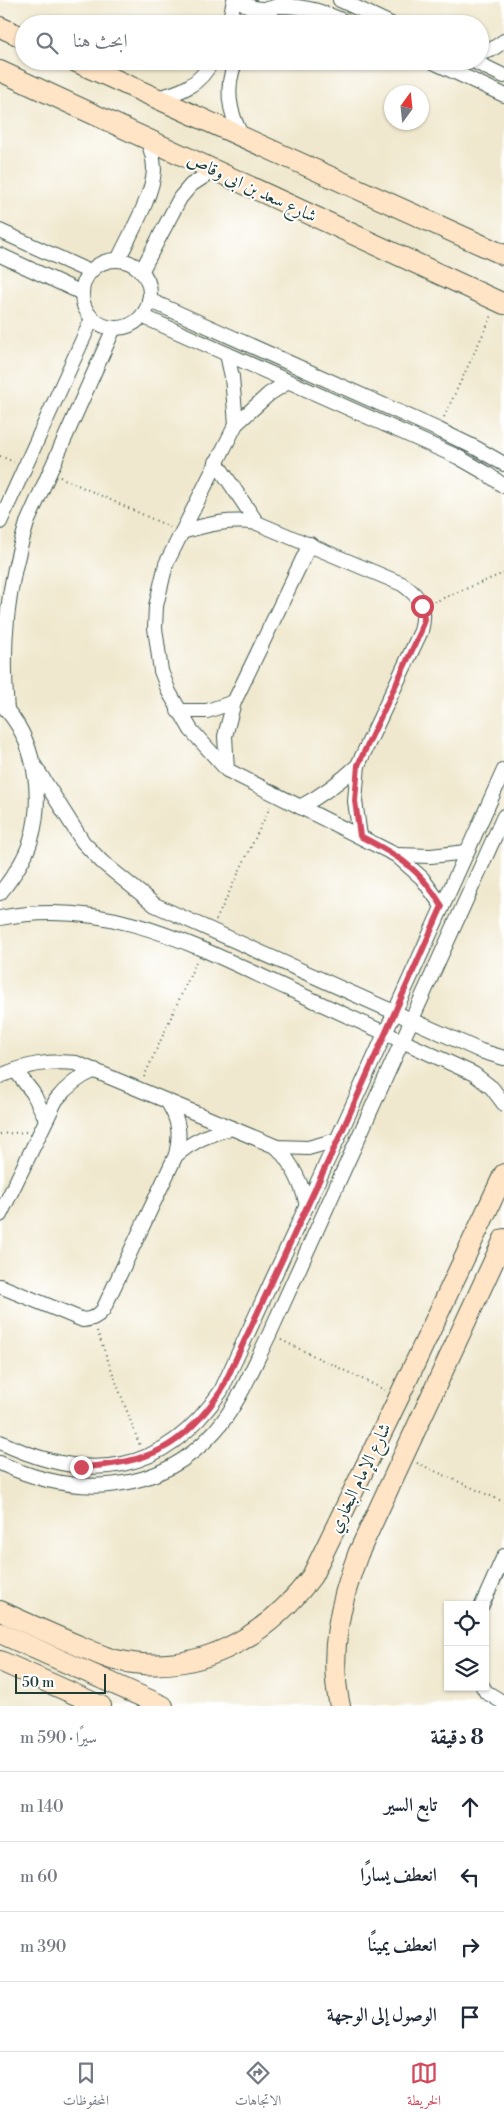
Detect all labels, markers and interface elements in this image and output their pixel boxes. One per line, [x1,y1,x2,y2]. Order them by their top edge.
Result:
search box [15,15,489,70]
icon: search [33,29,61,57]
text: ابحث هنا [73,29,128,53]
north arrow [384,85,429,130]
street label: شارع سعد بن ابى وقاص [182,148,320,231]
route start [411,595,434,618]
street label: شارع الإمام البخاري [323,1419,400,1539]
route end [70,1456,93,1479]
map controls [444,1601,489,1691]
button: locate [444,1601,489,1646]
button: layers [444,1646,489,1691]
scale bar [15,1671,106,1694]
text: 50 m [22,1674,54,1692]
text: 8 دقيقة [431,1725,484,1751]
text: سيرًا · 590 m [20,1728,97,1748]
text: تابع السير [384,1793,437,1817]
icon: ahead [456,1793,484,1821]
text: 140 m [20,1797,64,1817]
text: انعطف يسارًا [360,1863,437,1887]
icon: left [456,1863,484,1891]
text: 60 m [20,1867,58,1887]
text: انعطف يمينًا [368,1933,437,1957]
icon: right [456,1933,484,1961]
text: 390 m [20,1937,66,1957]
text: الوصول إلى الوجهة [327,2003,437,2027]
icon: arrive [456,2003,484,2031]
tab: المحفوظات [63,2059,109,2114]
tab: الاتجاهات [235,2059,281,2114]
tab: الخريطة [407,2059,441,2114]

